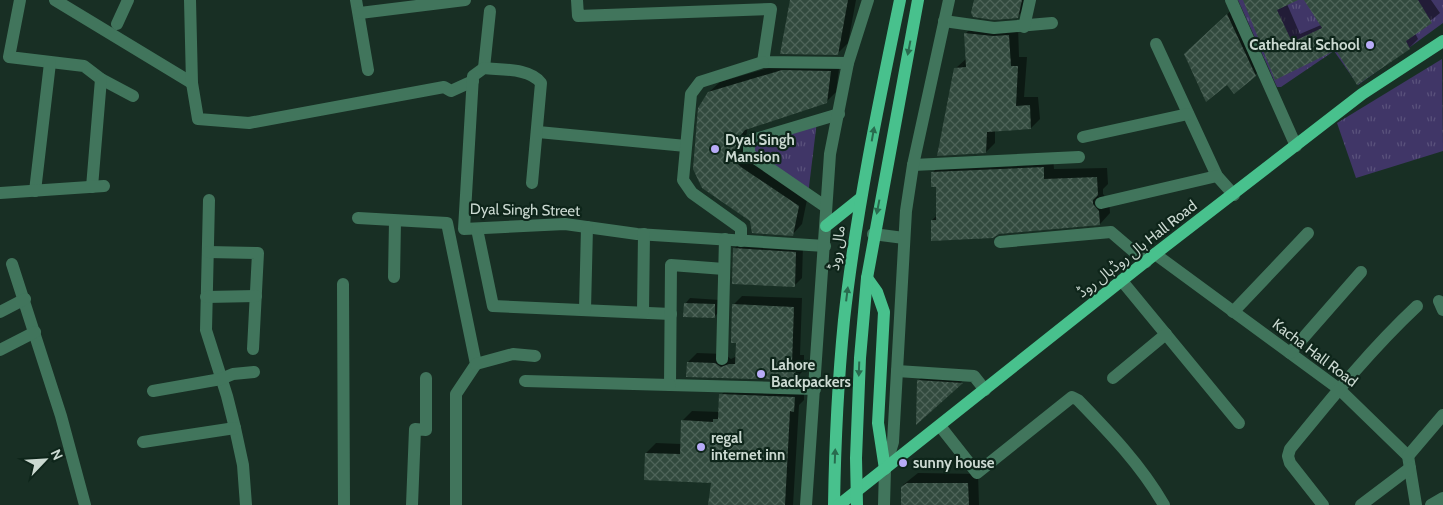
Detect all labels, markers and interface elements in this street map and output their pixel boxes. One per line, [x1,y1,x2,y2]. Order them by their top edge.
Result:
place label: Cathedral School [1249,36,1360,54]
marker: Cathedral School [1364,39,1376,51]
one-way arrow [905,40,913,56]
one-way arrow [870,125,878,141]
place label: Dyal Singh Mansion [725,131,795,166]
marker: Dyal Singh Mansion [709,143,721,155]
street label: ہال روڈہال روڈ Hall Road [1073,197,1201,301]
street label: Dyal Singh Street [470,200,580,220]
one-way arrow [874,200,882,216]
street label: مال روڈ [825,224,849,272]
one-way arrow [843,286,851,302]
street label: Kacha Hall Road [1269,315,1361,391]
place label: Lahore Backpackers [771,356,851,391]
one-way arrow [855,361,863,377]
marker: Lahore Backpackers [755,368,767,380]
place label: regal internet inn [711,429,785,464]
north arrow [20,435,70,485]
marker: regal internet inn [695,441,707,453]
text: N [47,446,67,463]
one-way arrow [831,448,839,464]
place label: sunny house [913,454,995,472]
marker: sunny house [897,457,909,469]

